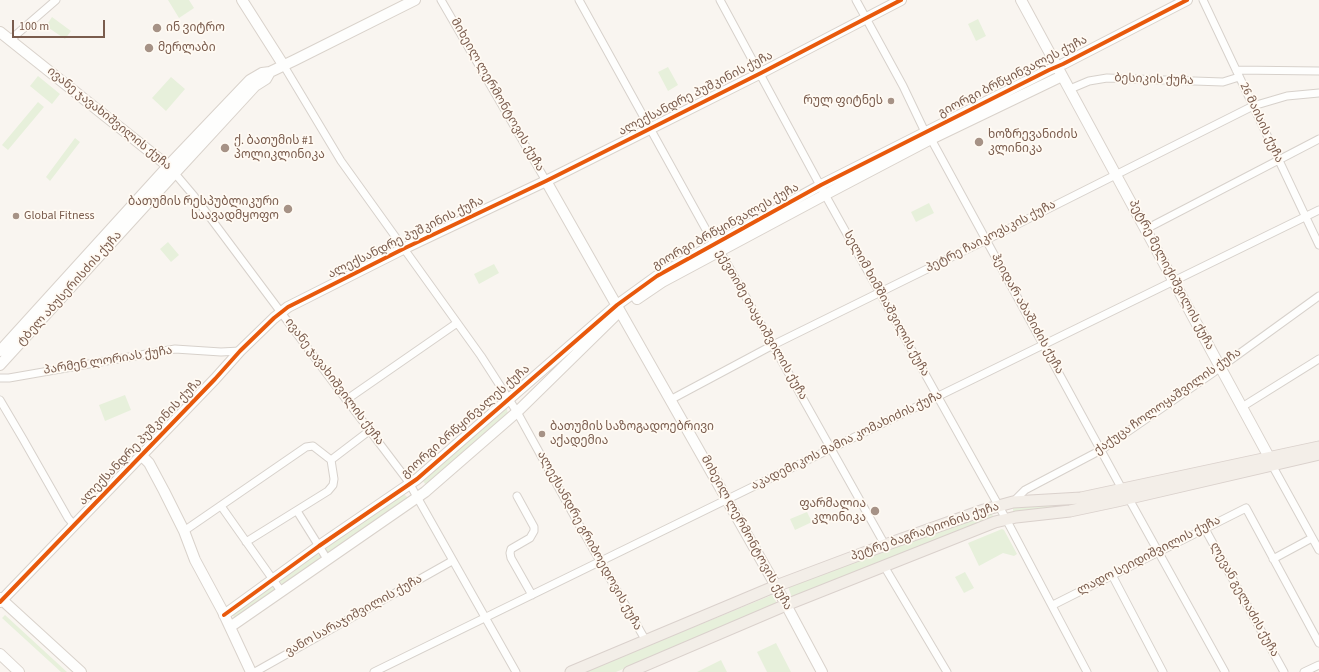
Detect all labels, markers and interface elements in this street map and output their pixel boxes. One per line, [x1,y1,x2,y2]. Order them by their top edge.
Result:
scale bar [14,12,107,38]
street label: მიხეილ ლერმონტოვის ქუჩა [447,16,547,174]
text: 100 m [19,18,49,35]
place label: ინ ვიტრო [166,21,225,35]
marker: ინ ვიტრო [151,22,163,34]
street label: გიორგი ბრწყინვალეს ქუჩა [936,33,1090,121]
place label: მერლაბი [158,41,216,55]
marker: მერლაბი [143,42,155,54]
street label: ალექსანდრე პუშკინის ქუჩა [616,49,776,139]
street label: ივანე ჯავახიშვილის ქუჩა [44,64,174,174]
street label: ბესიკის ქუჩა [1114,71,1194,89]
street label: 26 მაისის ქუჩა [1236,81,1286,165]
place label: რულ ფიტნეს [803,94,883,108]
marker: რულ ფიტნეს [886,96,896,106]
place label: ხოზრევანიძის კლინიკა [988,128,1078,156]
place label: ქ. ბათუმის #1 პოლიკლინიკა [234,134,325,162]
marker: ხოზრევანიძის კლინიკა [973,136,985,148]
marker: ქ. ბათუმის #1 პოლიკლინიკა [219,142,231,154]
street label: გიორგი ბრწყინვალეს ქუჩა [650,181,802,273]
street label: ალექსანდრე პუშკინის ქუჩა [326,194,486,282]
place label: ბათუმის რესპუბლიკური საავადმყოფო [128,195,279,223]
street label: პეტრე მელიქიშვილის ქუჩა [1125,197,1217,353]
street label: პეტრე ჩაიკოვსკის ქუჩა [923,198,1059,276]
marker: ბათუმის რესპუბლიკური საავადმყოფო [282,203,294,215]
place label: Global Fitness [24,209,94,223]
marker: Global Fitness [11,211,21,221]
street label: ტბელ აბუსერისძის ქუჩა [15,229,125,349]
street label: სელიმ ხიმშიაშვილის ქუჩა [840,229,932,379]
street label: ექვთიმე თაყაიშვილის ქუჩა [712,247,810,403]
street label: ჰეიდარ აბაშიძის ქუჩა [988,251,1066,377]
street label: ივანე ჯავახიშვილის ქუჩა [281,315,387,449]
street label: პარმენ ლორიას ქუჩა [43,344,173,378]
street label: ქაქუცა ჩოლოყაშვილის ქუჩა [1092,346,1244,458]
street label: გიორგი ბრწყინვალეს ქუჩა [399,362,533,482]
street label: ალექსანდრე პუშკინის ქუჩა [76,375,206,509]
street label: აკადემიკოს მამია კომახიძის ქუჩა [749,388,945,494]
place label: ბათუმის საზოგადოებრივი აქადემია [550,420,714,448]
marker: ბათუმის საზოგადოებრივი აქადემია [537,429,547,439]
street label: ალექსანდრე გრიბოედოვის ქუჩა [533,449,645,633]
street label: მიხეილ ლერმონტოვის ქუჩა [697,453,795,613]
place label: ფარმალია კლინიკა [799,497,866,525]
street label: პეტრე ბაგრატიონის ქუჩა [849,500,1001,564]
marker: ფარმალია კლინიკა [869,505,881,517]
street label: ლადო სეიდიშვილის ქუჩა [1075,513,1223,599]
street label: ლევან გელაძის ქუჩა [1206,540,1282,660]
street label: ვანო სარაჯიშვილის ქუჩა [283,572,425,660]

